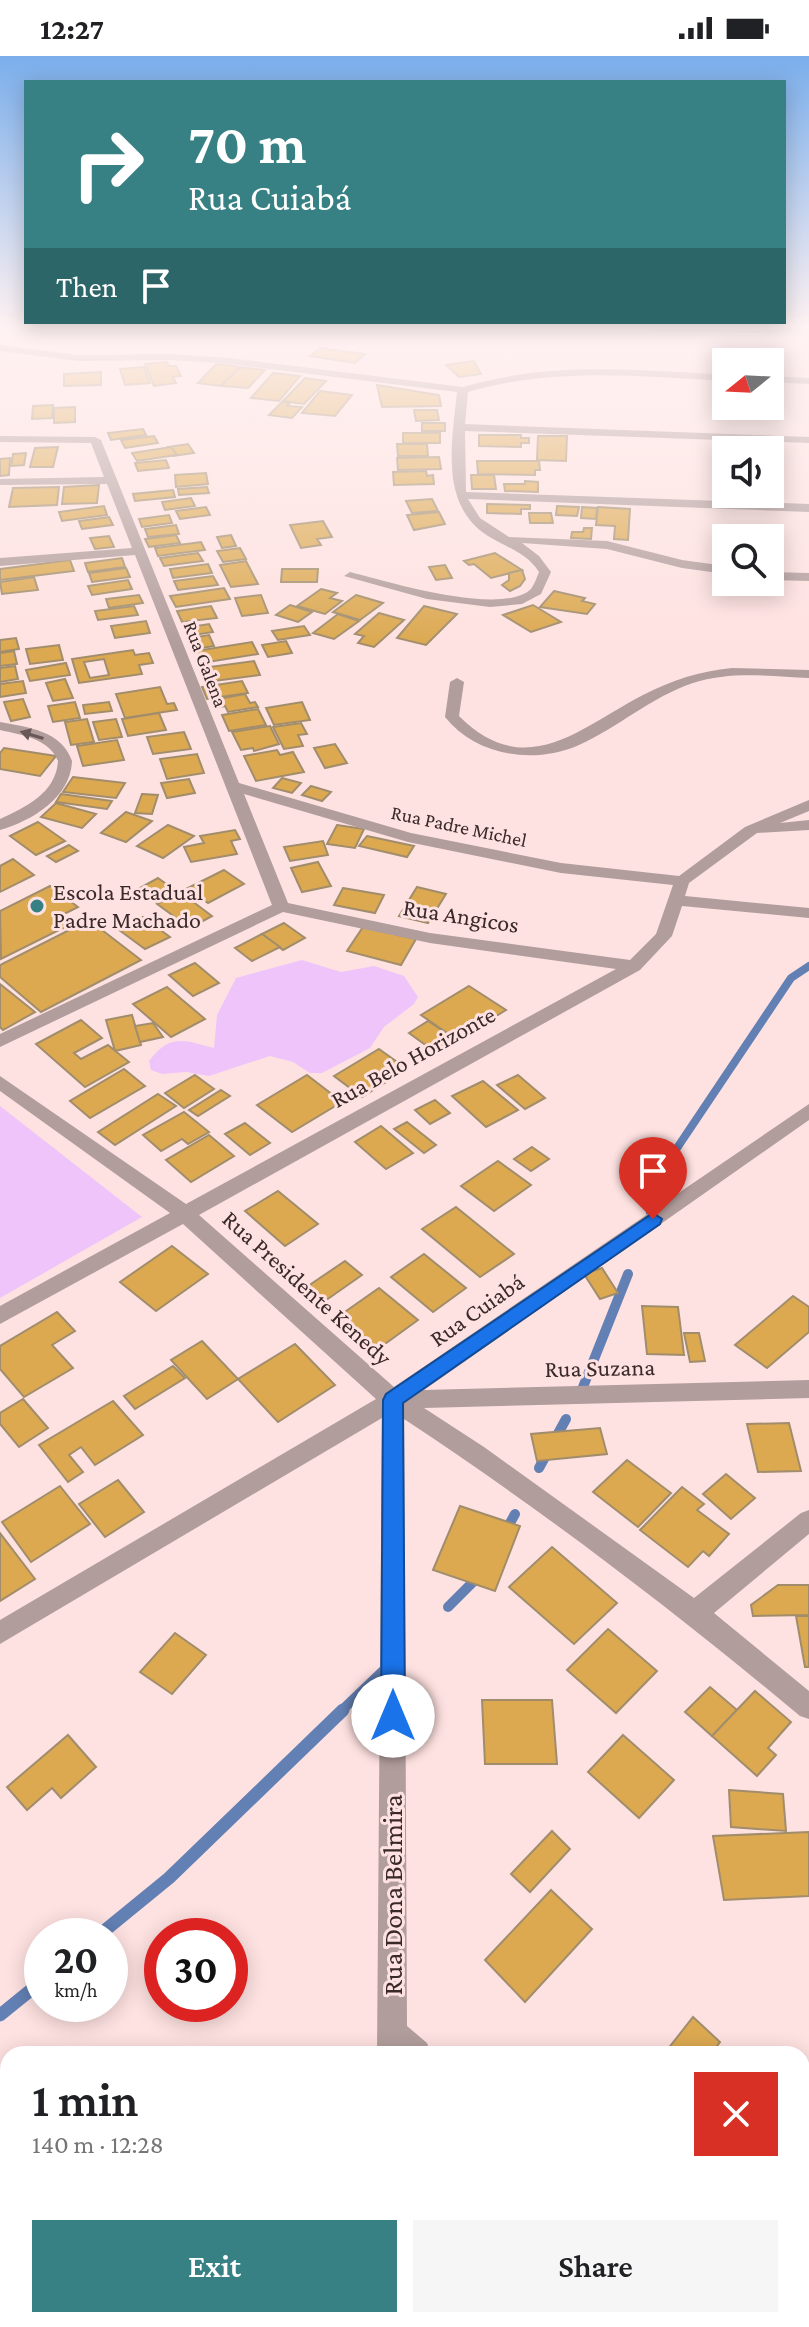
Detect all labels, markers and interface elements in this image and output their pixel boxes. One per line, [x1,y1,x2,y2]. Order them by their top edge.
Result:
text: 12:27 [40,12,104,45]
icon: right [56,112,160,216]
text: 70 m [188,113,307,175]
text: Rua Cuiabá [188,178,351,218]
icon: arrive [134,264,178,308]
text: Then [56,270,118,303]
north arrow [712,348,784,420]
map controls [712,348,784,596]
button: sound [712,436,784,508]
button: search [712,524,784,596]
street label: Rua Galena [180,618,232,710]
one-way arrow [20,728,44,741]
street label: Rua Padre Michel [389,801,529,851]
place label: Escola Estadual Padre Machado [53,878,203,933]
street label: Rua Angicos [401,893,521,938]
marker: Escola Estadual Padre Machado [28,897,46,915]
street label: Rua Belo Horizonte [326,1000,500,1113]
pin [619,1137,687,1219]
icon: arrive [631,1149,675,1193]
street label: Rua Presidente Kenedy [217,1205,398,1371]
street label: Rua Cuiabá [424,1267,529,1352]
street label: Rua Suzana [544,1353,656,1382]
position arrow [351,1674,435,1758]
street label: Rua Dona Belmira [377,1794,408,1996]
speed limit sign: 30 [144,1918,248,2022]
text: 20 [54,1937,98,1982]
text: km/h [54,1979,98,2001]
button: close [694,2072,778,2156]
text: 1 min [32,2073,139,2126]
text: 140 m · 12:28 [32,2130,164,2159]
button: Exit [32,2220,397,2312]
button: Share [413,2220,778,2312]

